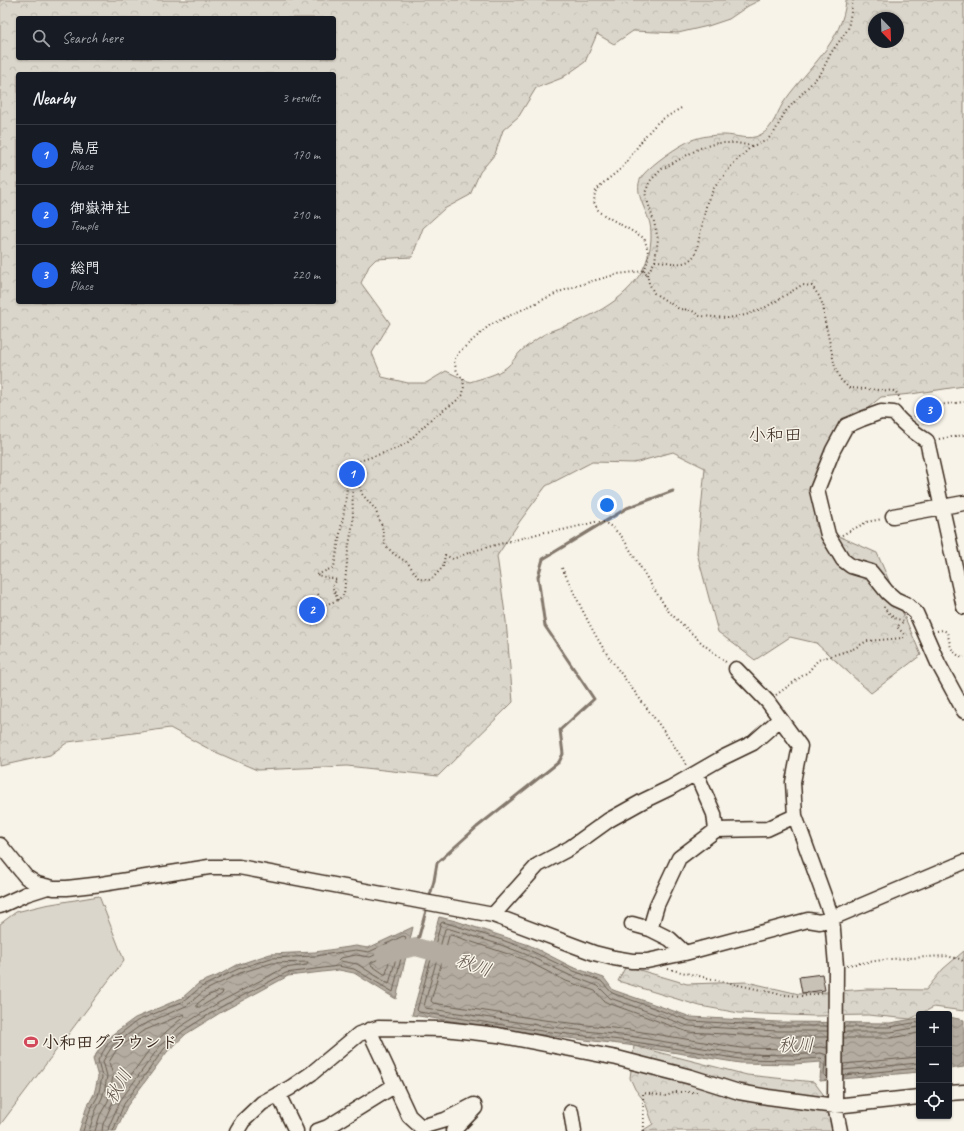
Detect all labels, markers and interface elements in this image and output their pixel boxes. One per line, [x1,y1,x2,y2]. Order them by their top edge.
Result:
north arrow [868,12,904,48]
search box [16,16,336,60]
icon: search [30,27,52,49]
text: Search here [62,29,123,48]
text: Nearby [32,88,75,109]
text: 3 results [282,90,320,106]
text: 鳥居 [70,139,100,158]
text: 1 [42,147,48,163]
text: 170 m [292,147,320,163]
text: Place [70,158,93,174]
text: 御嶽神社 [70,199,130,218]
text: 2 [42,207,48,223]
text: 210 m [292,207,320,223]
text: Temple [70,218,98,234]
text: 総門 [70,259,100,278]
text: 3 [42,267,48,283]
text: 220 m [292,267,320,283]
text: Place [70,278,93,294]
pin: 3 [916,395,942,425]
district label: 小和田 [748,424,802,446]
pin: 1 [339,459,365,489]
your location [597,495,617,515]
pin: 2 [299,595,325,625]
water label: 秋川 [453,949,495,981]
map controls [916,1011,952,1119]
button: + [916,1011,952,1047]
place label: 小和田グラウンド [42,1032,178,1053]
sports icon: 小和田グラウンド [23,1034,39,1050]
water label: 秋川 [778,1034,814,1056]
button: − [916,1047,952,1083]
water label: 秋川 [100,1065,136,1107]
button: locate [916,1083,952,1119]

